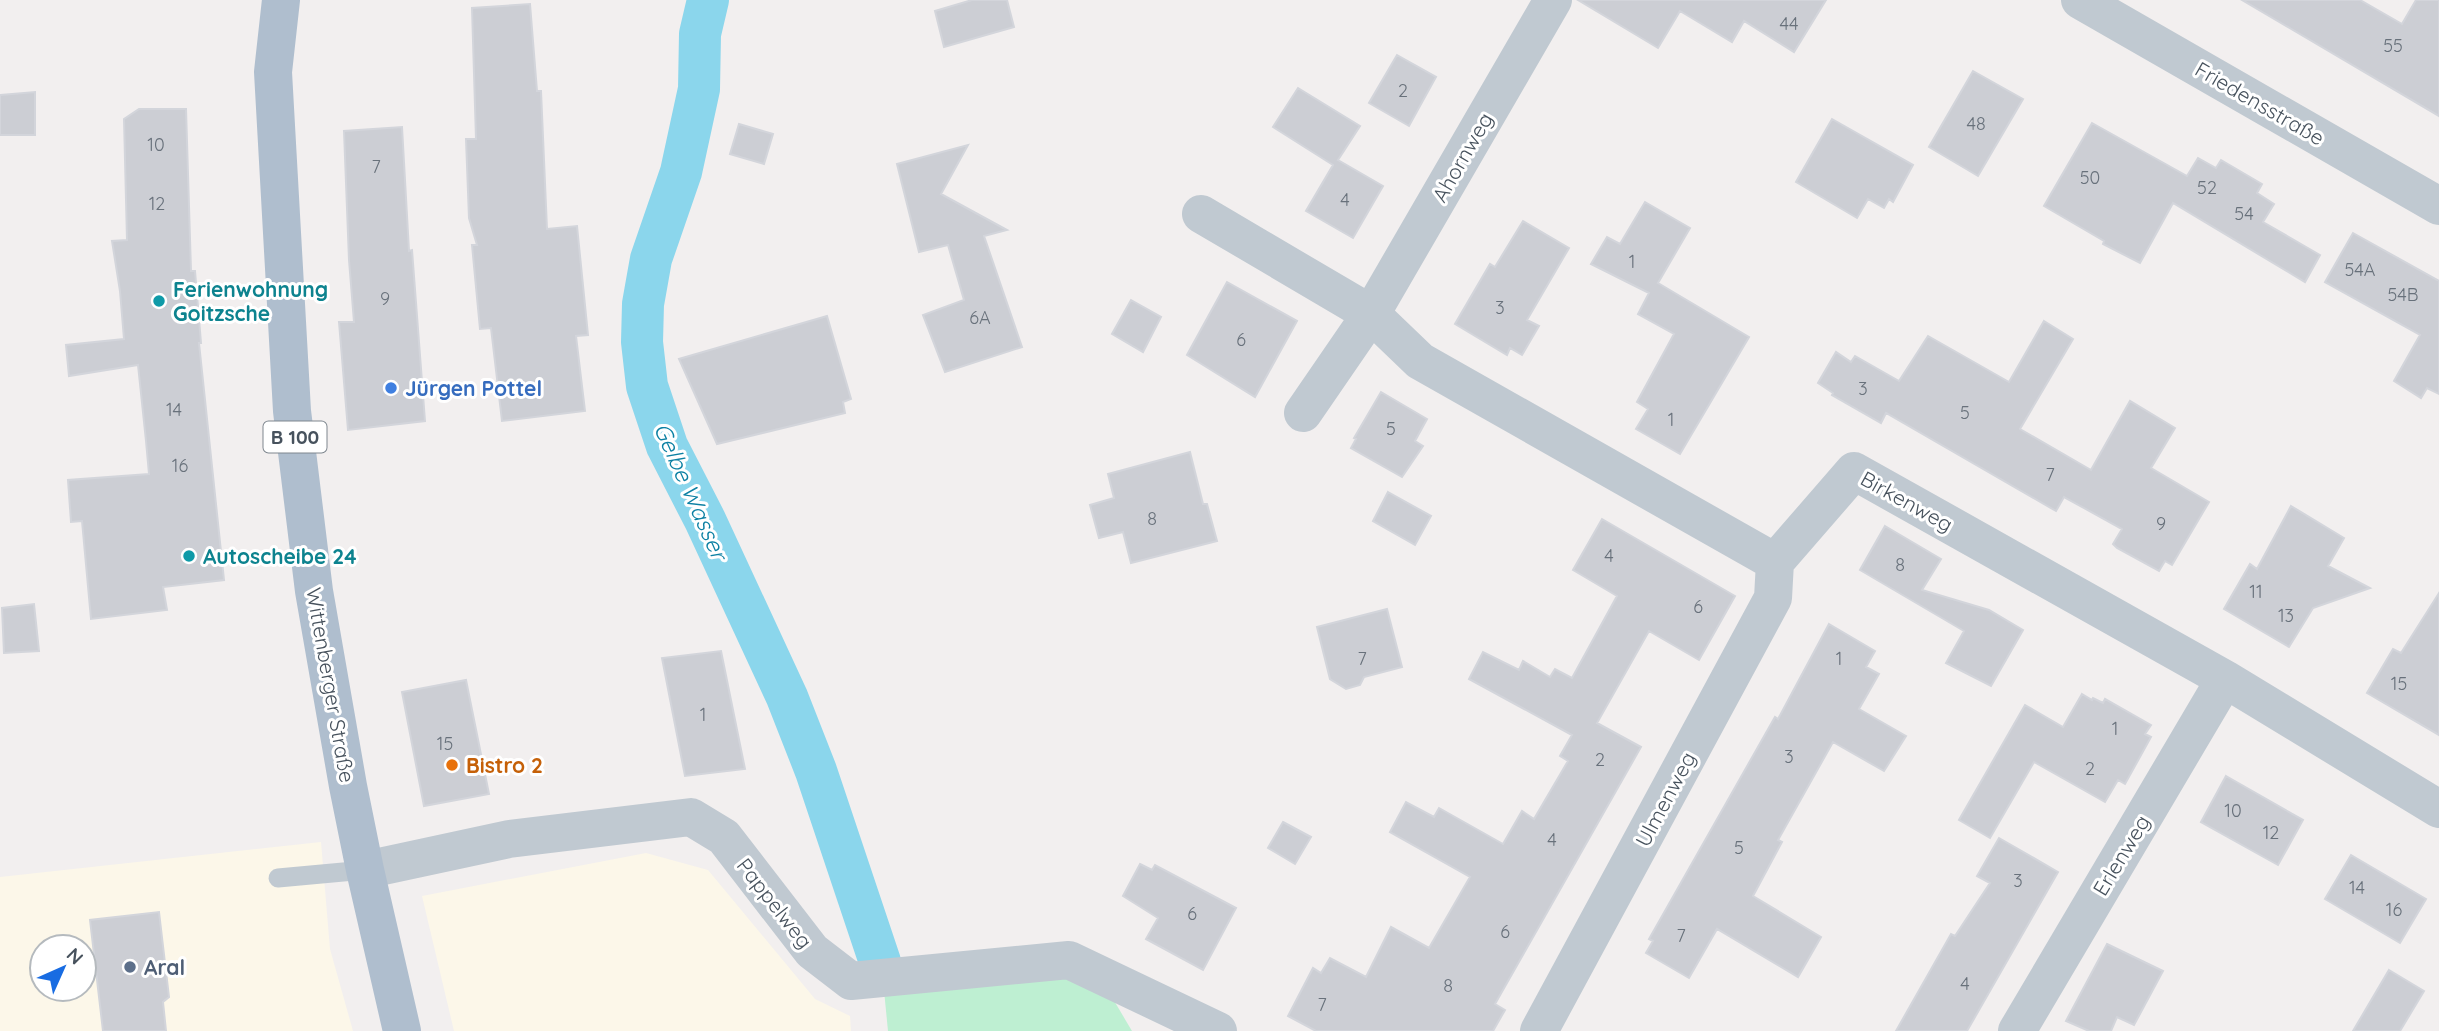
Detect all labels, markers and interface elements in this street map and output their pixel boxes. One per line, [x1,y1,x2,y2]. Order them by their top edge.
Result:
house number: 44 [1780,12,1798,35]
house number: 55 [2383,34,2403,57]
street label: Friedensstraße [2191,56,2329,150]
house number: 2 [1398,79,1408,102]
street label: Ahornweg [1426,108,1498,206]
house number: 48 [1966,112,1986,135]
house number: 10 [147,133,165,156]
house number: 7 [371,155,381,178]
house number: 50 [2080,166,2100,189]
house number: 52 [2197,176,2217,199]
house number: 4 [1340,188,1350,211]
house number: 12 [149,192,165,215]
house number: 54 [2234,202,2254,225]
house number: 1 [1629,250,1635,273]
house number: 54A [2345,258,2376,281]
place label: Ferienwohnung Goitzsche [173,276,328,326]
house number: 54B [2387,283,2419,306]
house number: 9 [380,287,390,310]
marker: Ferienwohnung Goitzsche [151,293,167,309]
house number: 3 [1495,296,1505,319]
house number: 6A [969,306,991,329]
house number: 6 [1236,328,1246,351]
place label: Jürgen Pottel [405,375,542,401]
house number: 3 [1858,377,1868,400]
marker: Jürgen Pottel [383,380,399,396]
house number: 14 [166,398,182,421]
house number: 5 [1960,401,1970,424]
house number: 1 [1668,408,1674,431]
house number: 5 [1386,417,1396,440]
water label: Gelbe Wasser [648,418,735,567]
road number: B 100 [264,422,326,452]
house number: 16 [172,454,188,477]
house number: 7 [2045,463,2055,486]
street label: Birkenweg [1856,465,1958,537]
house number: 8 [1147,507,1157,530]
house number: 9 [2156,512,2166,535]
place label: Autoscheibe 24 [203,543,357,569]
house number: 4 [1604,544,1614,567]
marker: Autoscheibe 24 [181,548,197,564]
house number: 8 [1895,553,1905,576]
house number: 11 [2249,580,2263,603]
street label: Wittenberger Straße [301,585,361,785]
house number: 6 [1693,595,1703,618]
house number: 13 [2278,604,2294,627]
house number: 7 [1357,647,1367,670]
house number: 1 [1836,647,1842,670]
house number: 15 [2391,672,2407,695]
house number: 1 [700,703,706,726]
house number: 1 [2112,717,2118,740]
house number: 15 [437,732,453,755]
house number: 3 [1784,745,1794,768]
street label: Ulmenweg [1629,747,1701,851]
house number: 2 [1595,748,1605,771]
place label: Bistro 2 [466,752,543,778]
marker: Bistro 2 [444,757,460,773]
house number: 2 [2085,757,2095,780]
house number: 10 [2224,799,2242,822]
street label: Erlenweg [2087,810,2155,900]
house number: 12 [2263,821,2279,844]
house number: 4 [1547,828,1557,851]
house number: 5 [1734,836,1744,859]
street label: Pappelweg [732,853,818,953]
house number: 3 [2013,869,2023,892]
house number: 14 [2349,876,2365,899]
house number: 16 [2386,898,2402,921]
house number: 6 [1187,902,1197,925]
house number: 6 [1500,920,1510,943]
house number: 7 [1676,924,1686,947]
north arrow [28,933,98,1003]
text: N [62,943,88,969]
place label: Aral [144,954,185,980]
marker: Aral [122,959,138,975]
house number: 4 [1960,972,1970,995]
house number: 8 [1443,974,1453,997]
house number: 7 [1317,993,1327,1016]

